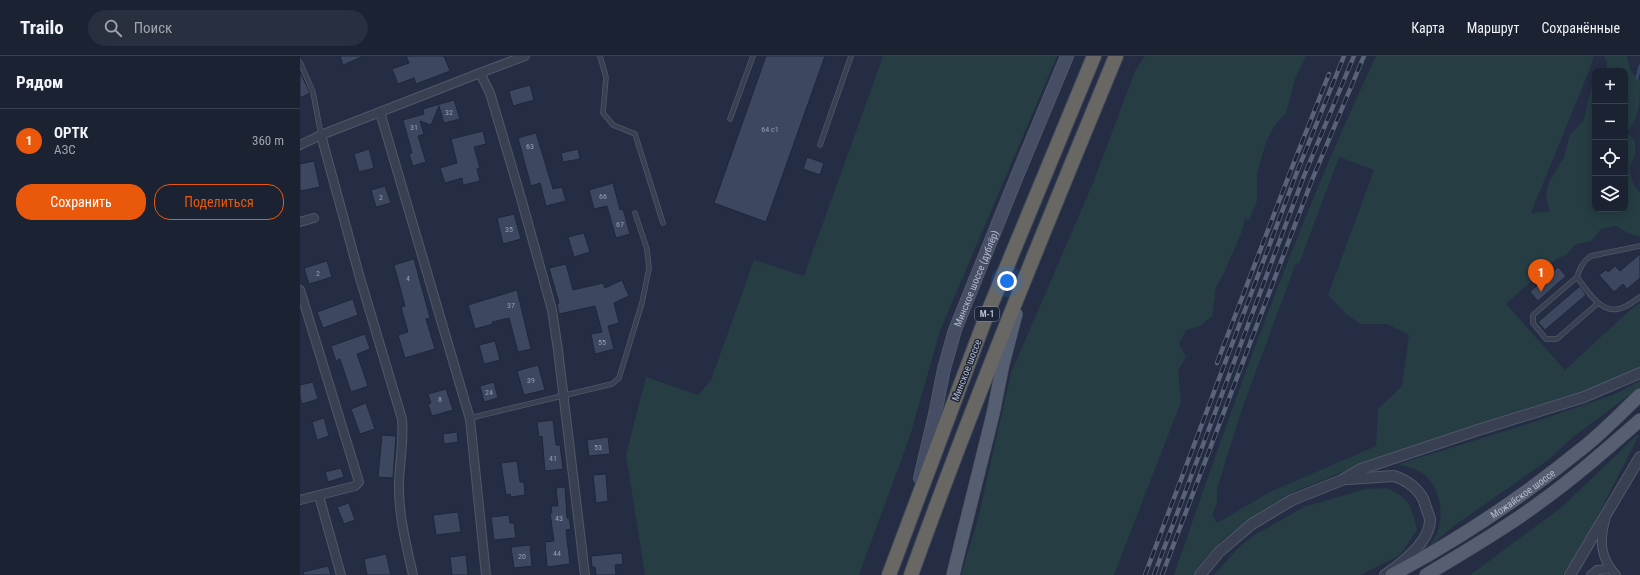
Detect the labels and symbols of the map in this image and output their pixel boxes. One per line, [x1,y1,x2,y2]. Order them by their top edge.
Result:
house number: 32 [445,108,453,117]
house number: 31 [410,123,418,132]
house number: 64 с1 [761,125,779,134]
house number: 63 [526,142,534,151]
house number: 66 [599,192,607,201]
house number: 2 [379,193,383,202]
house number: 67 [616,220,624,229]
house number: 35 [505,225,513,234]
street label: Минское шоссе (дублёр) [952,229,1002,328]
pin: 1 [1528,259,1554,292]
house number: 2 [316,269,320,278]
your location [997,271,1017,291]
house number: 4 [406,274,410,283]
house number: 37 [507,301,515,310]
road number: М-1 [975,307,999,321]
house number: 55 [598,338,606,347]
street label: Минское шоссе [950,338,983,403]
house number: 39 [527,376,535,385]
house number: 24 [485,388,493,397]
house number: 8 [438,395,442,404]
house number: 53 [594,443,602,452]
house number: 41 [549,454,557,463]
street label: Можайское шоссе [1489,467,1557,521]
house number: 43 [555,514,563,523]
house number: 44 [553,549,561,558]
house number: 20 [518,552,526,561]

